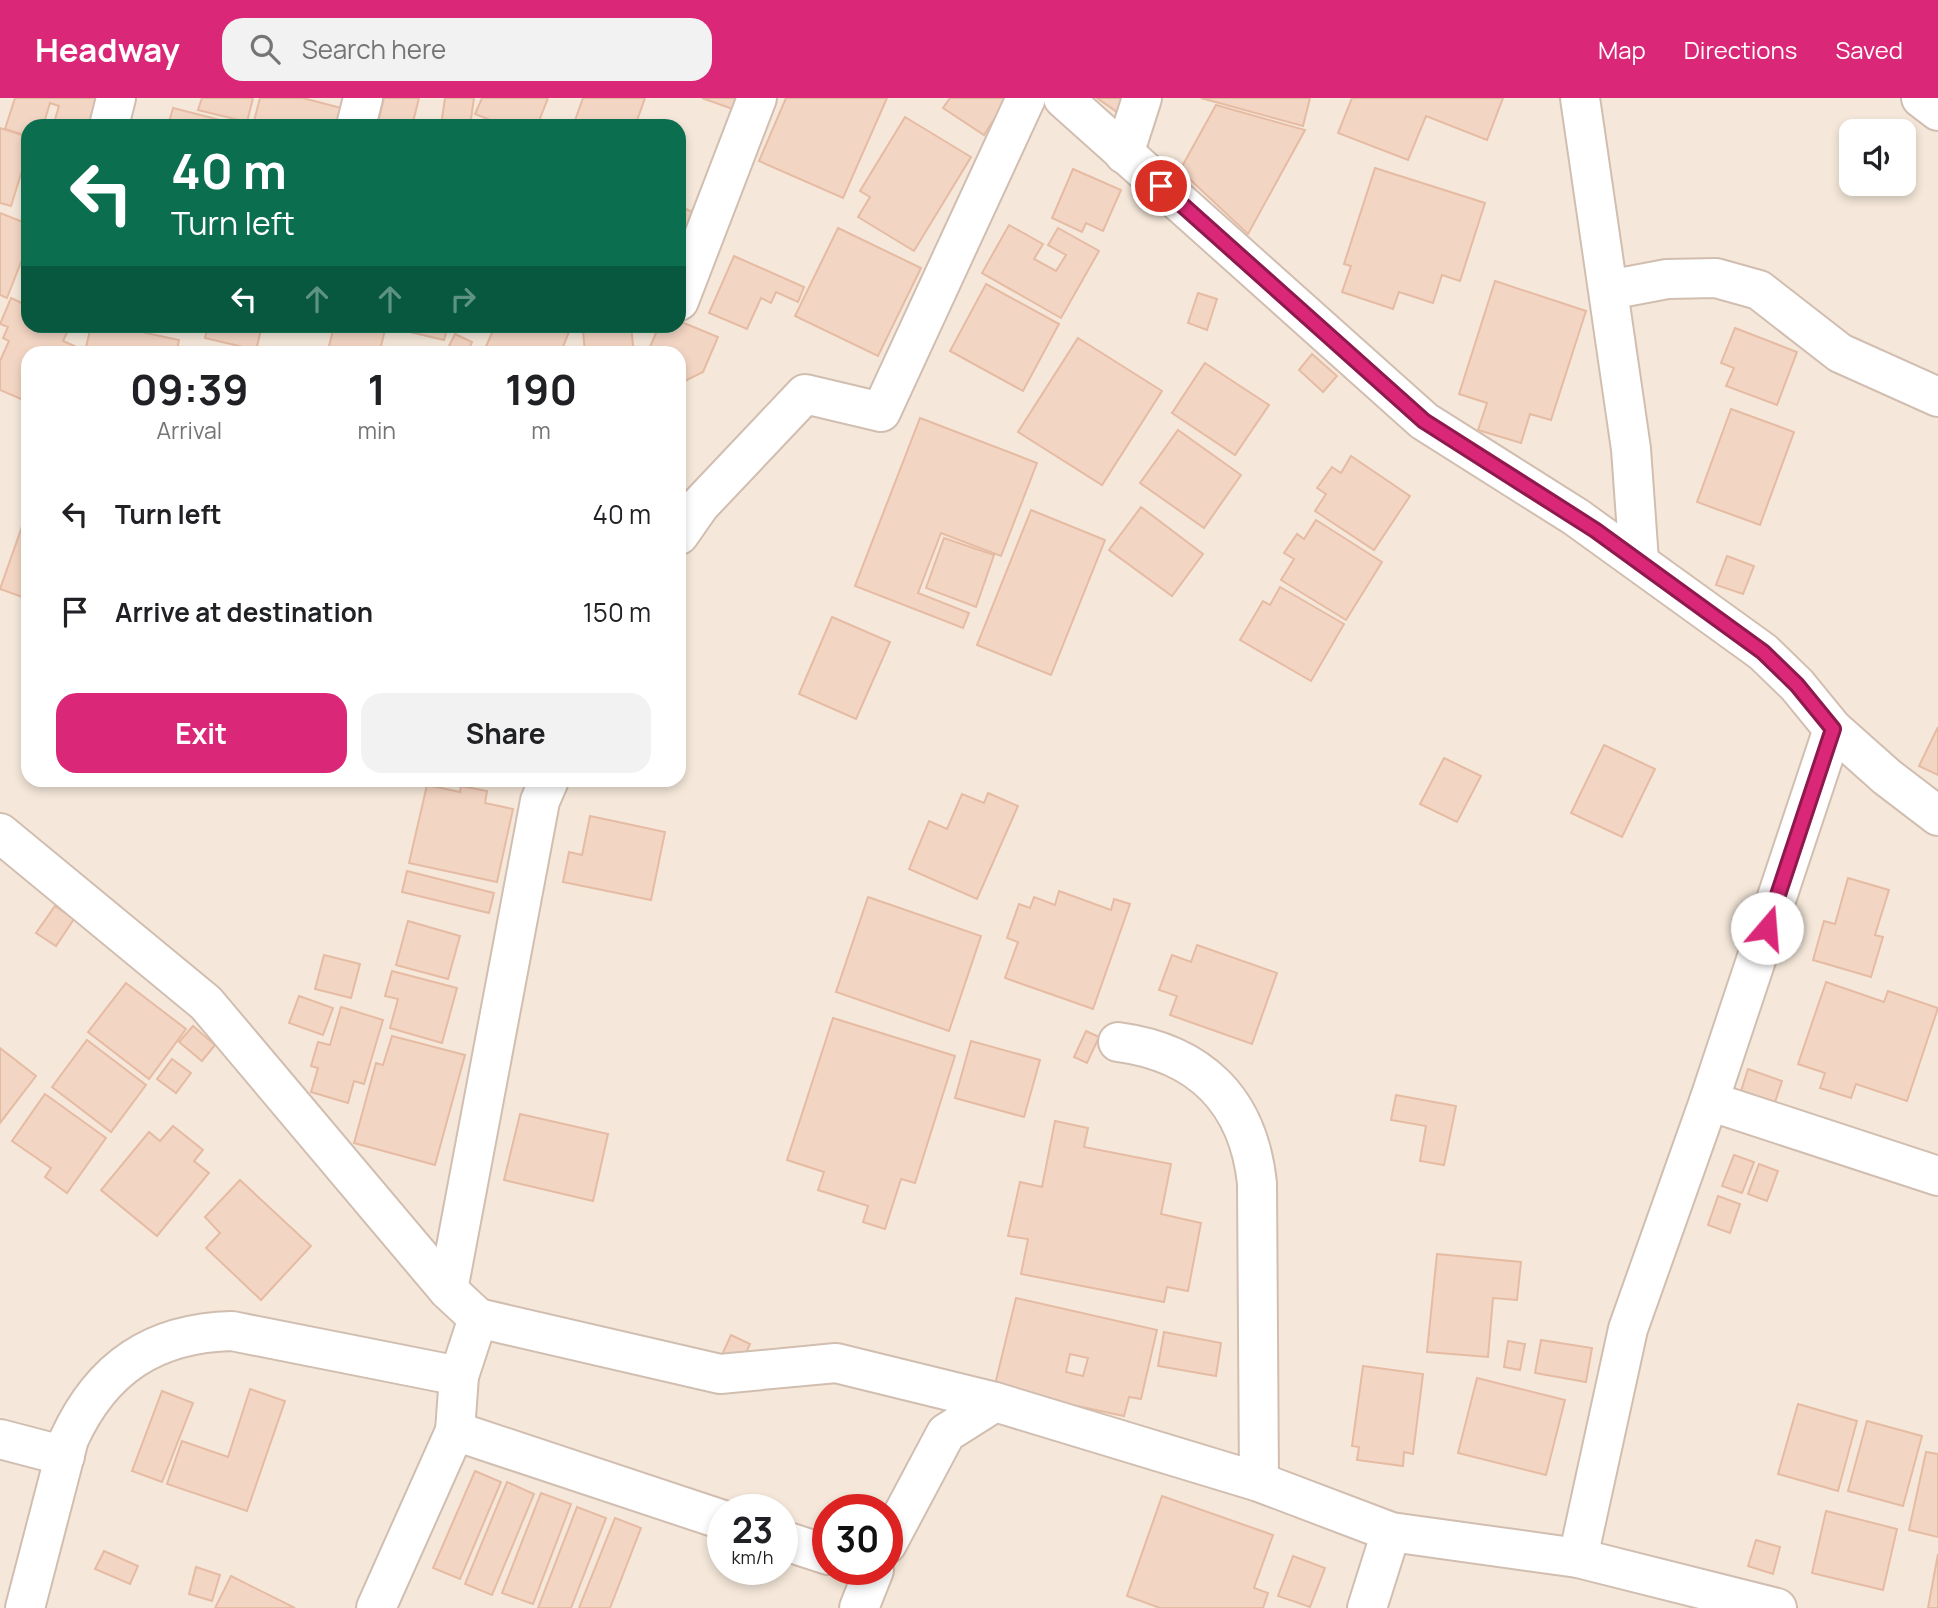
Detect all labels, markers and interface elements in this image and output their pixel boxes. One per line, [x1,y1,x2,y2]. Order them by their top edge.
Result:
search box [222,18,712,81]
text: Headway [35,27,180,72]
icon: search [246,30,284,68]
text: Search here [302,31,446,67]
text: Map [1598,33,1646,66]
text: Directions [1684,33,1797,66]
text: Saved [1835,33,1903,66]
map controls [1839,119,1916,196]
button: sound [1839,119,1916,196]
text: 40 m [171,137,287,204]
icon: left [56,147,147,238]
pin [1131,156,1191,216]
icon: arrive [1142,167,1180,205]
text: Turn left [171,201,295,245]
icon: left [225,280,263,318]
icon: ahead [298,280,336,318]
icon: ahead [371,280,409,318]
icon: right [444,280,482,318]
text: 09:39 [130,360,249,418]
text: 1 [368,360,386,418]
text: 190 [505,360,577,418]
text: Arrival [156,414,222,446]
text: min [357,414,396,446]
text: m [531,414,551,446]
icon: left [56,495,94,533]
text: Turn left [115,496,222,532]
text: 40 m [593,496,651,532]
icon: arrive [56,593,94,631]
text: Arrive at destination [115,594,373,630]
text: 150 m [583,594,651,630]
button: Exit [56,693,347,773]
button: Share [361,693,651,773]
position arrow [1730,891,1804,965]
speed limit sign: 30 [812,1494,903,1585]
text: 23 [732,1506,773,1554]
text: km/h [732,1545,773,1569]

